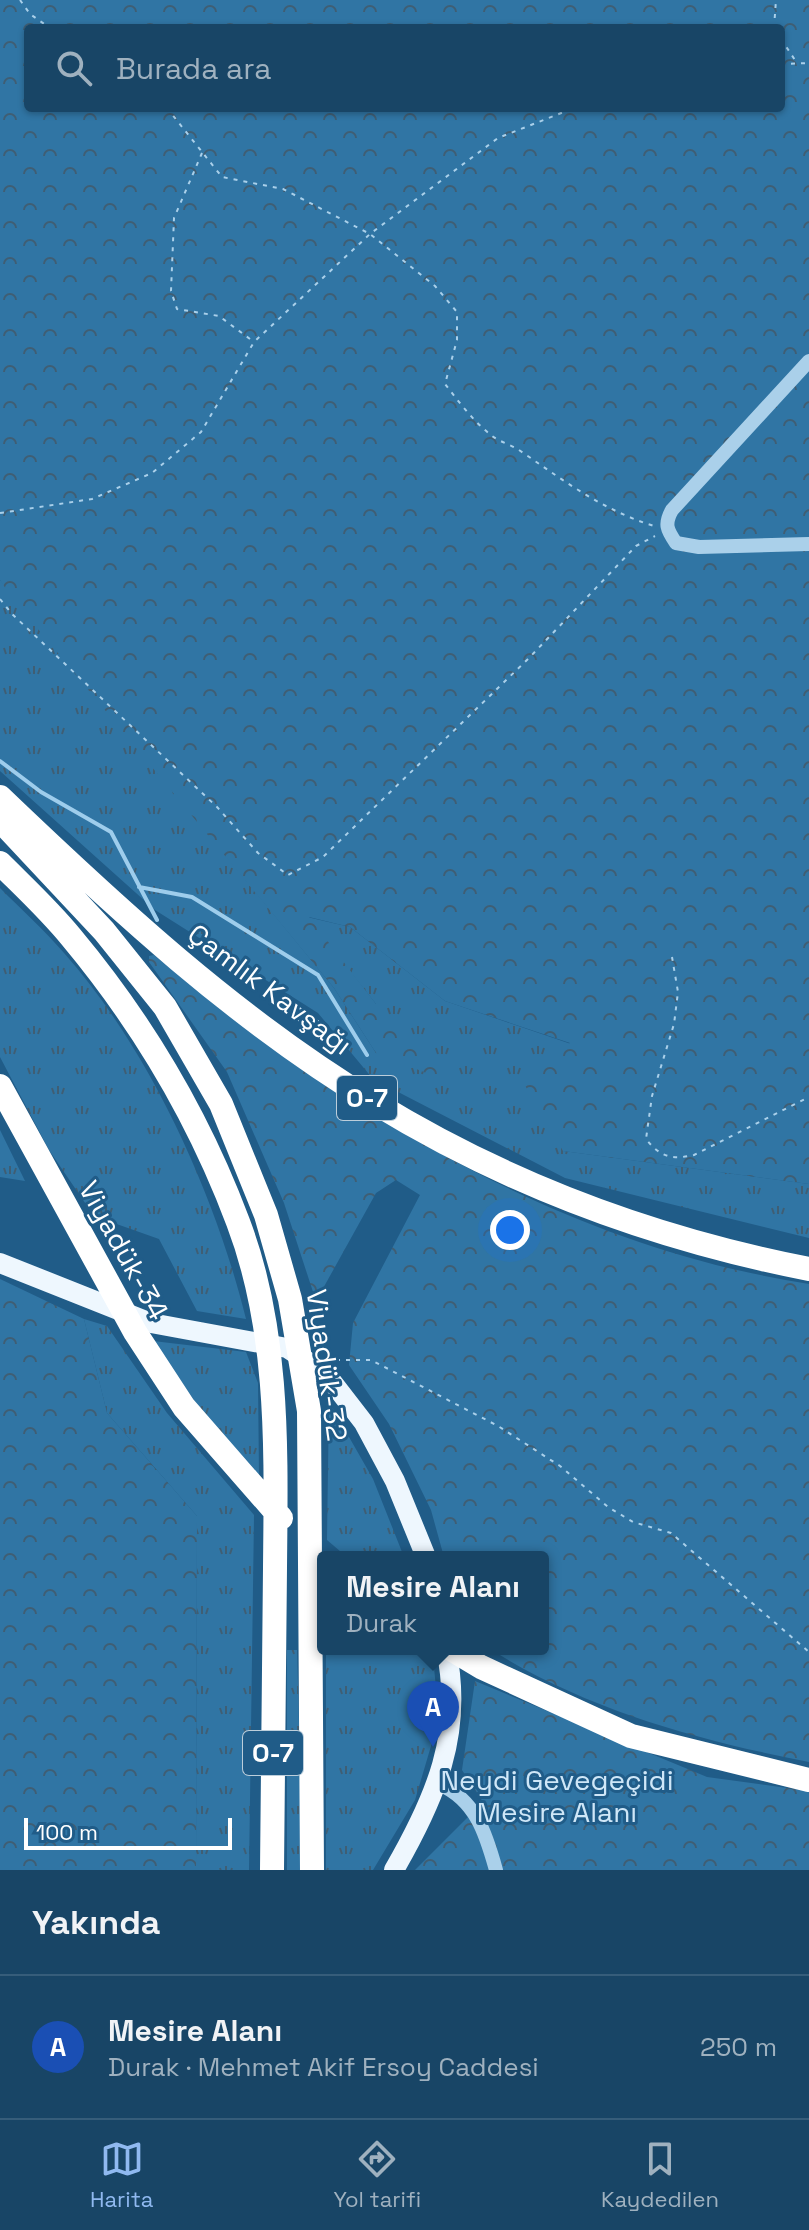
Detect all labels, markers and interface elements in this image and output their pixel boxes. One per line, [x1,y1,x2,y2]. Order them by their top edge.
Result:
search box [24,24,785,112]
icon: search [52,46,96,90]
text: Burada ara [116,49,271,88]
street label: Çamlık Kavşağı [181,916,359,1062]
road number: O-7 [337,1076,397,1120]
street label: Viyadük-34 [71,1174,177,1326]
your location [490,1210,530,1250]
street label: Viyadük-32 [299,1287,355,1443]
popup [317,1551,549,1655]
text: Mesire Alanı [346,1567,520,1606]
text: Durak [346,1606,417,1640]
pin: A [407,1681,459,1747]
road number: O-7 [243,1731,303,1775]
park label: Neydi Gevegeçidi Mesire Alanı [440,1762,674,1830]
scale bar [24,1814,232,1850]
text: 100 m [36,1818,98,1846]
text: Yakında [32,1901,161,1944]
text: Mesire Alanı [108,2011,282,2050]
text: A [50,2030,66,2064]
text: 250 m [700,2030,777,2064]
text: Durak · Mehmet Akif Ersoy Caddesi [108,2050,539,2084]
tab: Harita [90,2137,153,2213]
tab: Yol tarifi [333,2137,421,2213]
tab: Kaydedilen [601,2137,719,2213]

